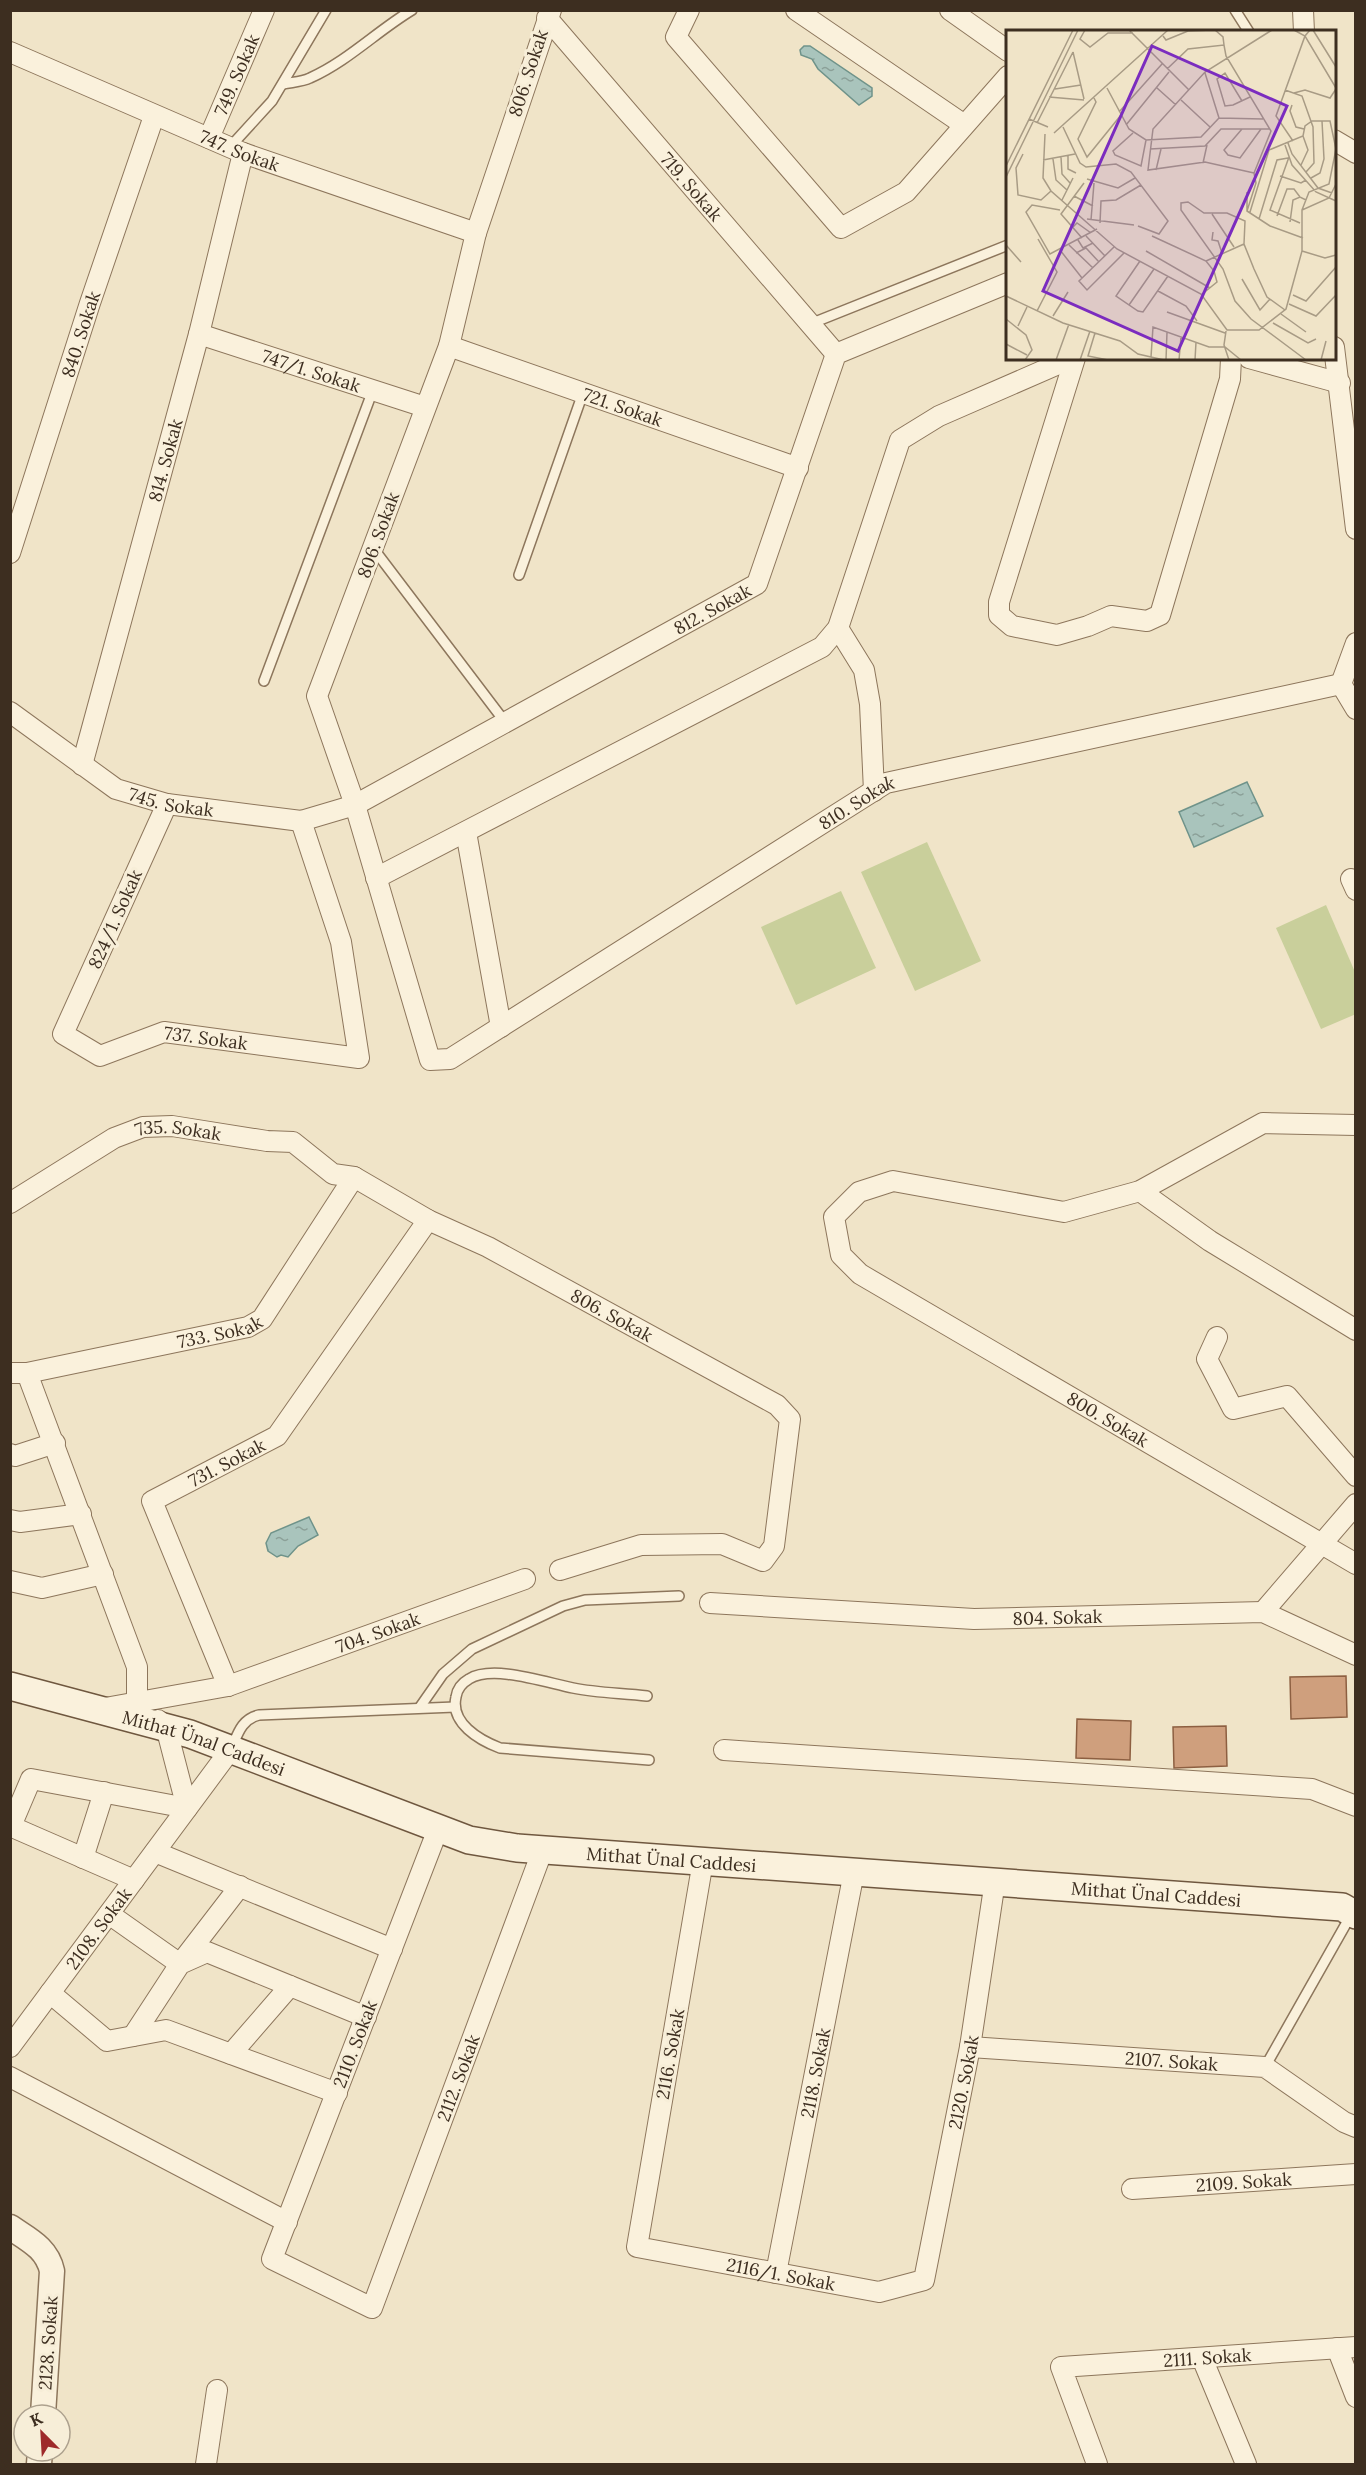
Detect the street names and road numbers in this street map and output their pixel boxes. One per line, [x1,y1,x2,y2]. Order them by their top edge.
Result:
street label: 806. Sokak [503,26,553,119]
street label: 749. Sokak [209,30,264,119]
street label: 747. Sokak [196,124,283,176]
street label: 719. Sokak [656,147,728,226]
street label: 840. Sokak [56,287,105,380]
street label: 747/1. Sokak [259,344,364,397]
street label: 721. Sokak [580,382,666,431]
street label: 814. Sokak [143,416,187,504]
street label: 806. Sokak [352,488,404,581]
street label: 812. Sokak [669,578,755,639]
street label: 810. Sokak [814,770,897,834]
street label: 745. Sokak [126,782,215,821]
street label: 824/1. Sokak [83,866,147,972]
street label: 737. Sokak [163,1021,249,1055]
street label: 735. Sokak [131,1114,223,1145]
street label: 806. Sokak [567,1283,657,1347]
street label: 733. Sokak [175,1310,267,1353]
street label: 800. Sokak [1063,1386,1153,1452]
street label: 731. Sokak [184,1433,269,1492]
street label: 804. Sokak [1012,1604,1103,1630]
street label: 704. Sokak [332,1606,423,1658]
street label: Mithat Ünal Caddesi [120,1705,288,1781]
street label: Mithat Ünal Caddesi [585,1841,757,1877]
street label: Mithat Ünal Caddesi [1070,1876,1242,1911]
street label: 2108. Sokak [60,1882,136,1974]
street label: 2110. Sokak [328,1997,382,2091]
street label: 2116. Sokak [651,2007,689,2101]
street label: 2118. Sokak [795,2025,835,2120]
street label: 2112. Sokak [431,2031,485,2124]
street label: 2120. Sokak [943,2033,983,2131]
street label: 2107. Sokak [1124,2046,1219,2075]
street label: 2109. Sokak [1195,2167,1293,2196]
street label: 2116/1. Sokak [725,2252,837,2295]
street label: 2128. Sokak [33,2295,63,2391]
street label: 2111. Sokak [1163,2343,1252,2372]

